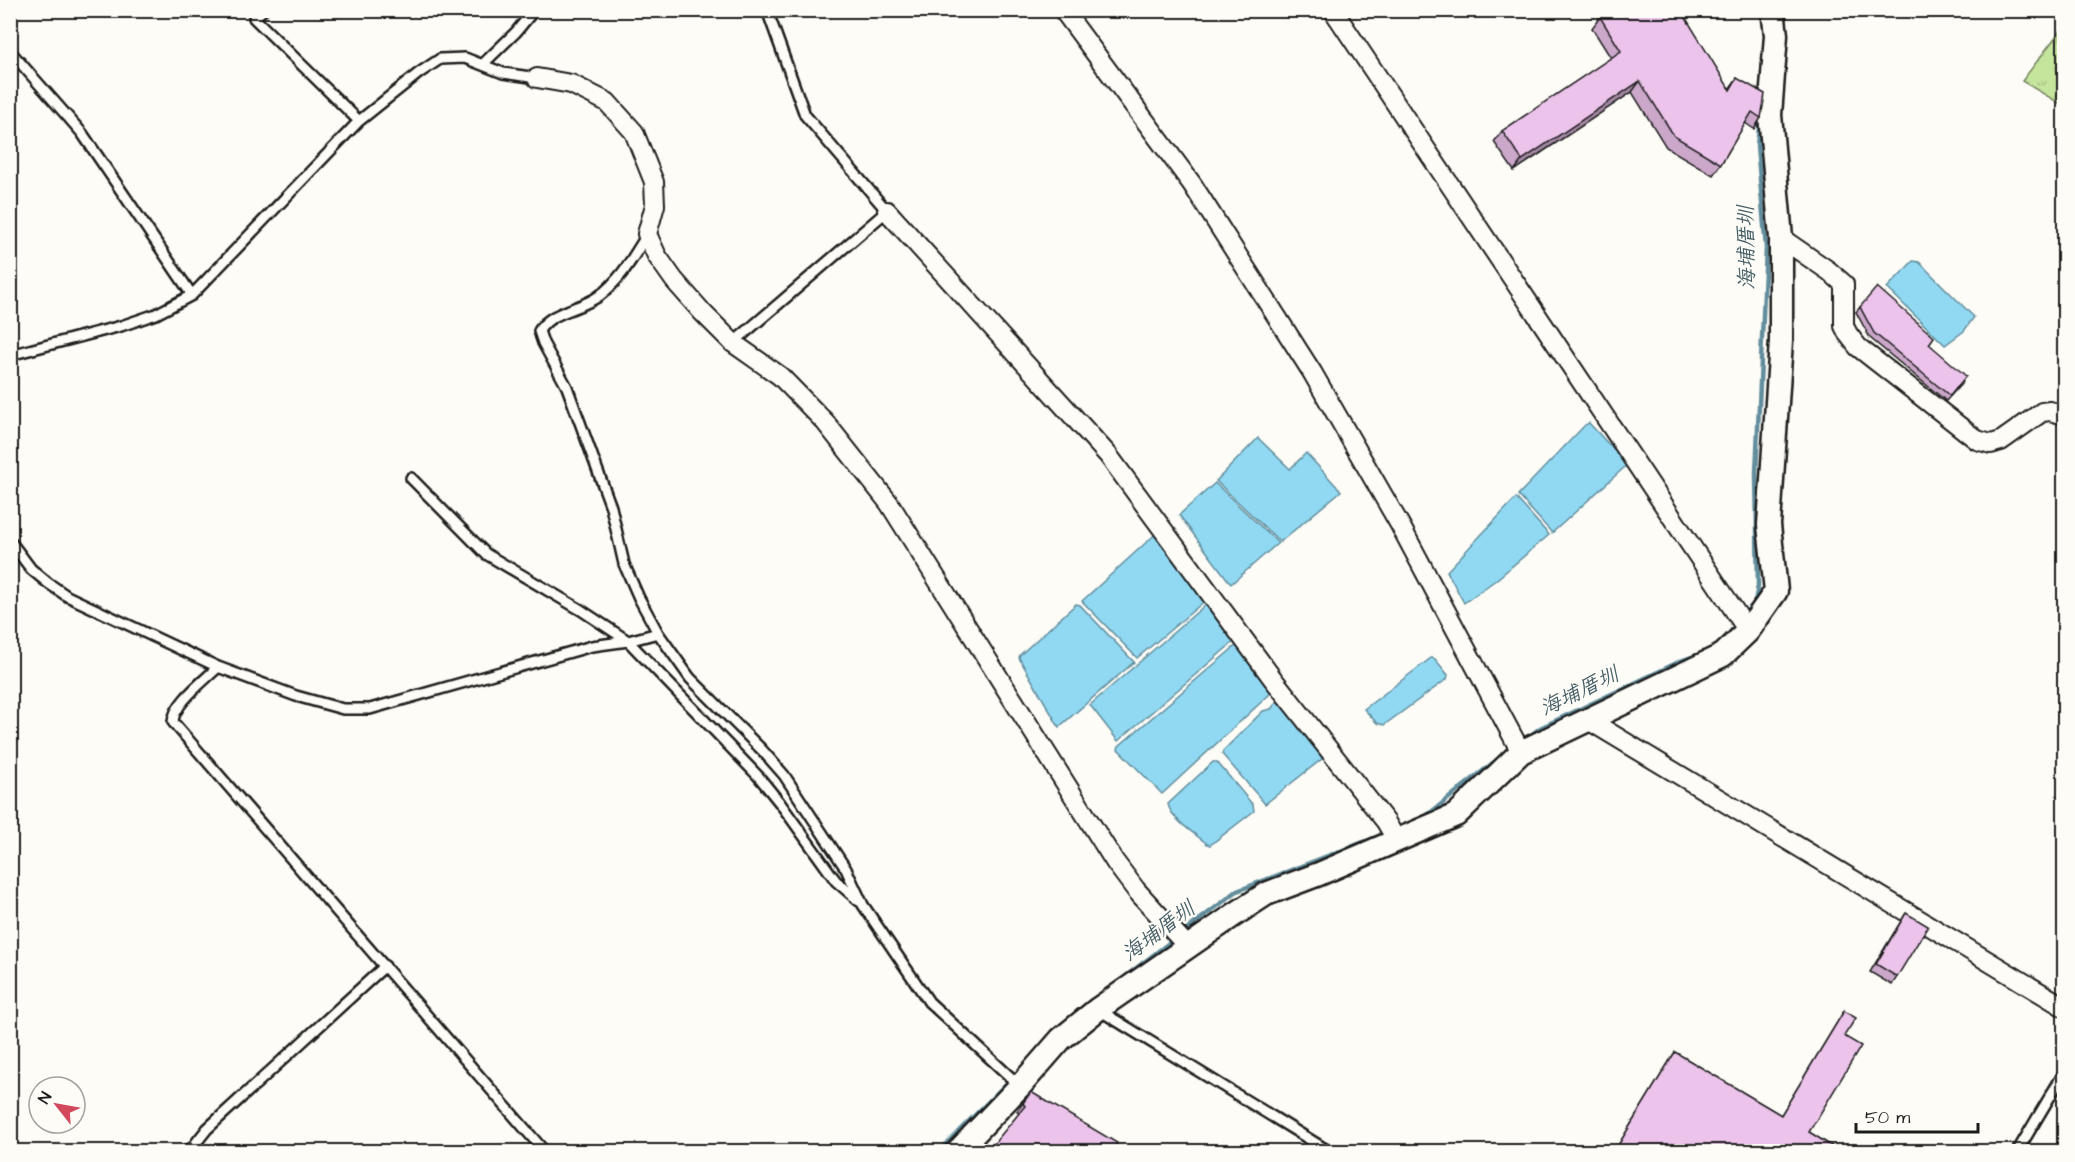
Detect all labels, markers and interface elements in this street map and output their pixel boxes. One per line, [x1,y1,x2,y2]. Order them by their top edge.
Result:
water label: 海埔厝圳 [1731,204,1762,290]
water label: 海埔厝圳 [1535,659,1625,723]
water label: 海埔厝圳 [1116,893,1202,968]
north arrow [27,1075,87,1135]
text: N [33,1088,57,1108]
scale bar [1856,1096,1978,1134]
text: 50 m [1865,1105,1910,1130]

